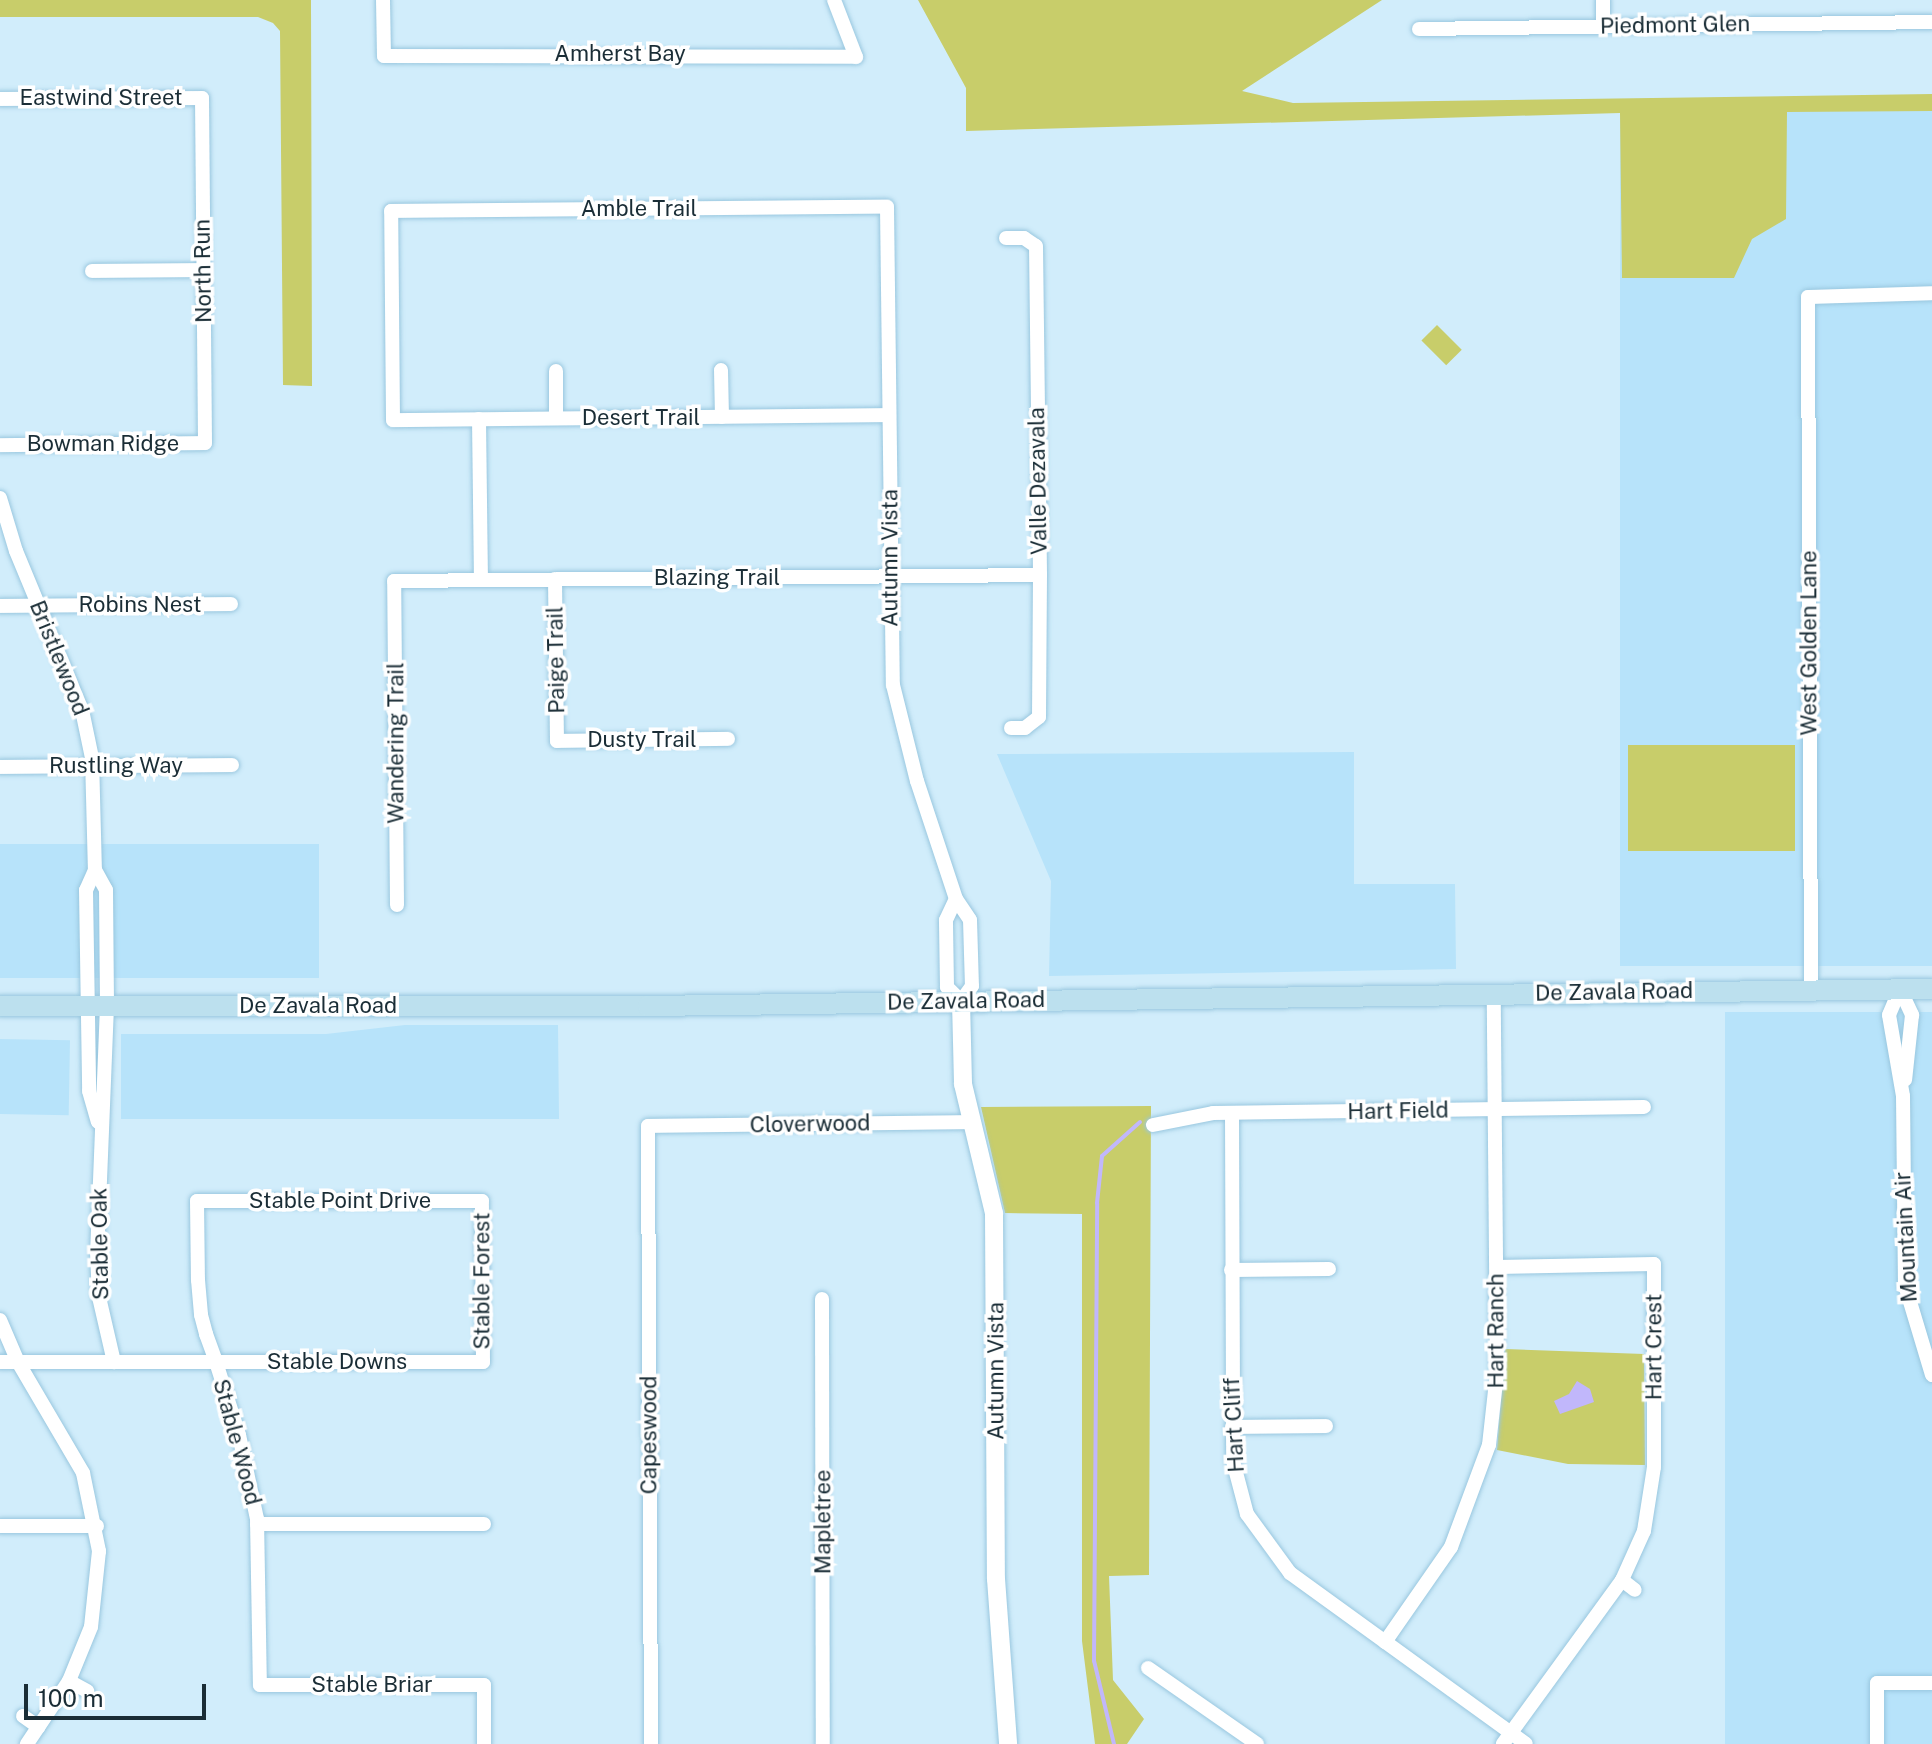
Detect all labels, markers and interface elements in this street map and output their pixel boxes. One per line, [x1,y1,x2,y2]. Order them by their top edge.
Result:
street label: Piedmont Glen [1600,10,1750,40]
street label: Amherst Bay [554,41,686,67]
street label: Eastwind Street [19,85,183,111]
street label: Amble Trail [581,196,697,222]
street label: North Run [189,219,217,323]
street label: Desert Trail [582,405,700,431]
street label: Valle Dezavala [1024,407,1052,555]
street label: Bowman Ridge [27,431,179,457]
street label: Autumn Vista [877,489,903,627]
street label: West Golden Lane [1796,550,1822,736]
street label: Blazing Trail [654,565,780,591]
street label: Robins Nest [79,592,201,618]
street label: Bristlewood [24,597,94,719]
street label: Paige Trail [542,606,570,714]
street label: Wandering Trail [383,662,409,824]
street label: Dusty Trail [587,727,697,753]
street label: Rustling Way [49,753,183,779]
street label: De Zavala Road [1535,977,1693,1007]
street label: De Zavala Road [887,986,1045,1016]
street label: De Zavala Road [239,993,397,1019]
street label: Hart Field [1347,1097,1449,1125]
street label: Cloverwood [749,1110,871,1138]
street label: Mountain Air [1889,1171,1923,1303]
street label: Stable Oak [86,1188,114,1300]
street label: Stable Point Drive [249,1188,431,1214]
street label: Stable Forest [469,1212,495,1350]
street label: Hart Ranch [1483,1273,1509,1389]
street label: Hart Crest [1641,1294,1667,1400]
street label: Autumn Vista [983,1302,1009,1440]
street label: Stable Downs [267,1349,407,1375]
street label: Stable Wood [207,1376,267,1508]
street label: Capeswood [636,1376,662,1494]
street label: Hart Cliff [1218,1377,1250,1473]
street label: Mapletree [810,1470,836,1574]
scale bar [28,1668,210,1718]
street label: Stable Briar [311,1672,433,1698]
text: 100 m [38,1684,104,1712]

